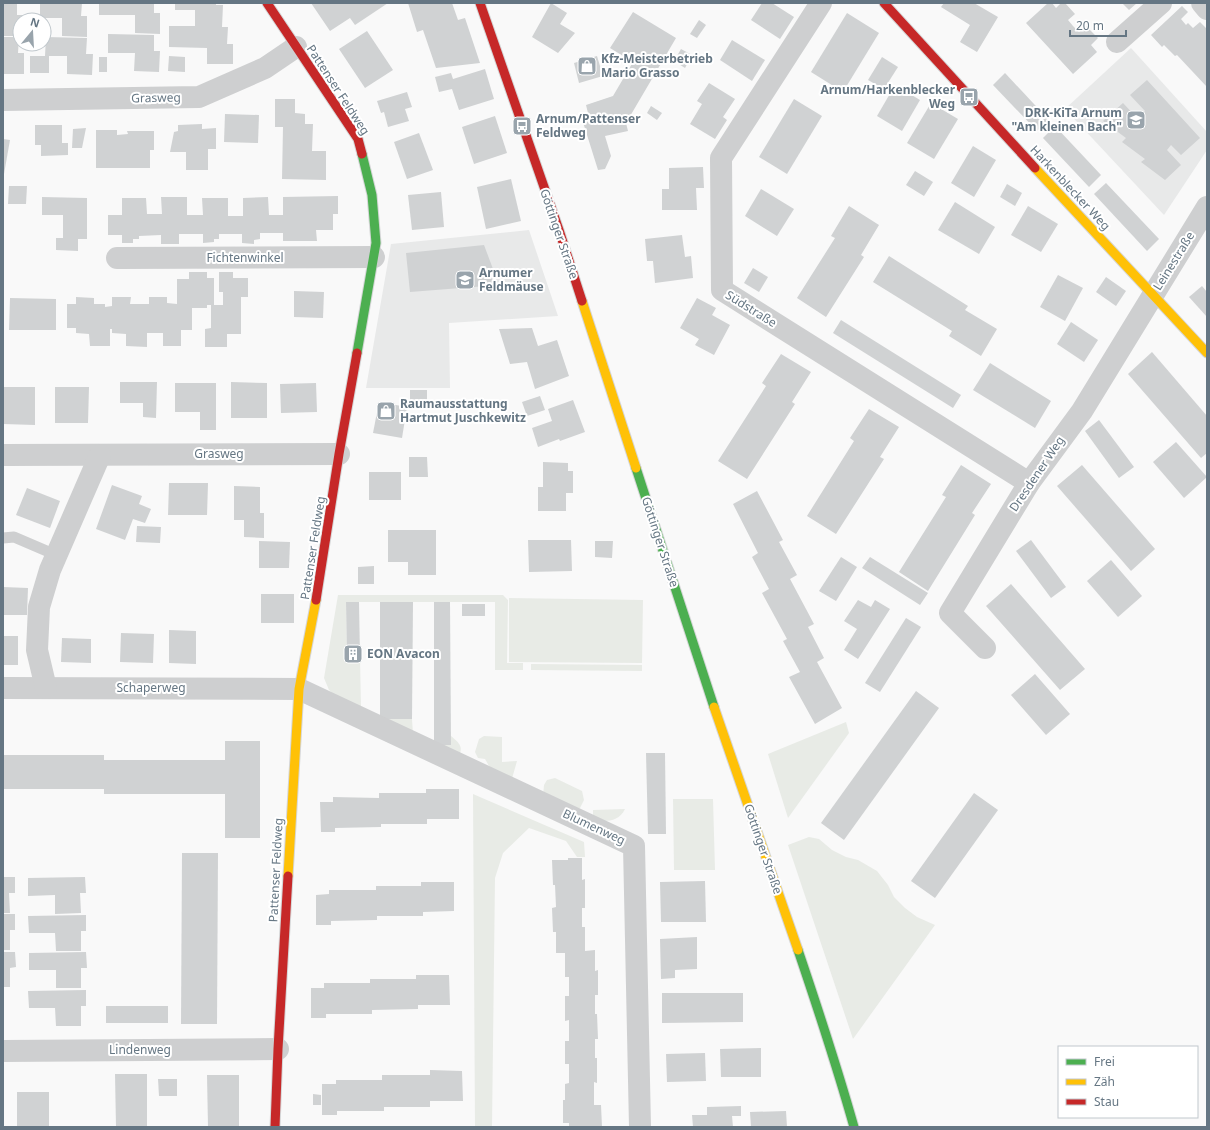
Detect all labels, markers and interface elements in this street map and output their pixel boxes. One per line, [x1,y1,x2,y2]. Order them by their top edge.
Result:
north arrow [12,12,52,52]
scale bar [1070,12,1126,38]
text: N [29,13,42,31]
text: 20 m [1076,17,1104,34]
street label: Pattenser Feldweg [303,41,374,138]
place label: Kfz-Meisterbetrieb Mario Grasso [601,50,713,81]
shop icon: Kfz-Meisterbetrieb Mario Grasso [576,55,598,77]
place label: Arnum/Harkenblecker Weg [820,81,956,112]
bus stop icon: Arnum/Harkenblecker Weg [958,86,980,108]
street label: Grasweg [131,89,181,106]
place label: DRK-KiTa Arnum "Am kleinen Bach" [1012,104,1122,135]
school or university icon: DRK-KiTa Arnum "Am kleinen Bach" [1125,109,1147,131]
place label: Arnum/Pattenser Feldweg [536,110,641,141]
bus stop icon: Arnum/Pattenser Feldweg [511,115,533,137]
street label: Harkenblecker Weg [1026,141,1114,234]
street label: Göttinger Straße [536,187,583,281]
street label: Leinestraße [1149,228,1198,293]
street label: Fichtenwinkel [206,249,284,266]
place label: Arnumer Feldmäuse [479,264,544,295]
school or university icon: Arnumer Feldmäuse [454,269,476,291]
street label: Südstraße [722,286,780,331]
place label: Raumausstattung Hartmut Juschkewitz [400,395,526,426]
shop icon: Raumausstattung Hartmut Juschkewitz [375,400,397,422]
street label: Dresdener Weg [1005,433,1068,515]
street label: Grasweg [194,445,244,462]
street label: Göttinger Straße [638,494,683,589]
street label: Pattenser Feldweg [296,495,329,601]
building icon: EON Avacon [342,643,364,665]
place label: EON Avacon [367,645,440,662]
street label: Schaperweg [116,679,186,696]
street label: Göttinger Straße [740,802,787,896]
street label: Blumenweg [560,805,628,848]
street label: Pattenser Feldweg [264,817,287,923]
street label: Lindenweg [109,1041,171,1058]
legend [1058,1046,1198,1118]
text: Frei [1094,1053,1115,1070]
text: Zäh [1094,1073,1115,1090]
text: Stau [1094,1093,1119,1110]

